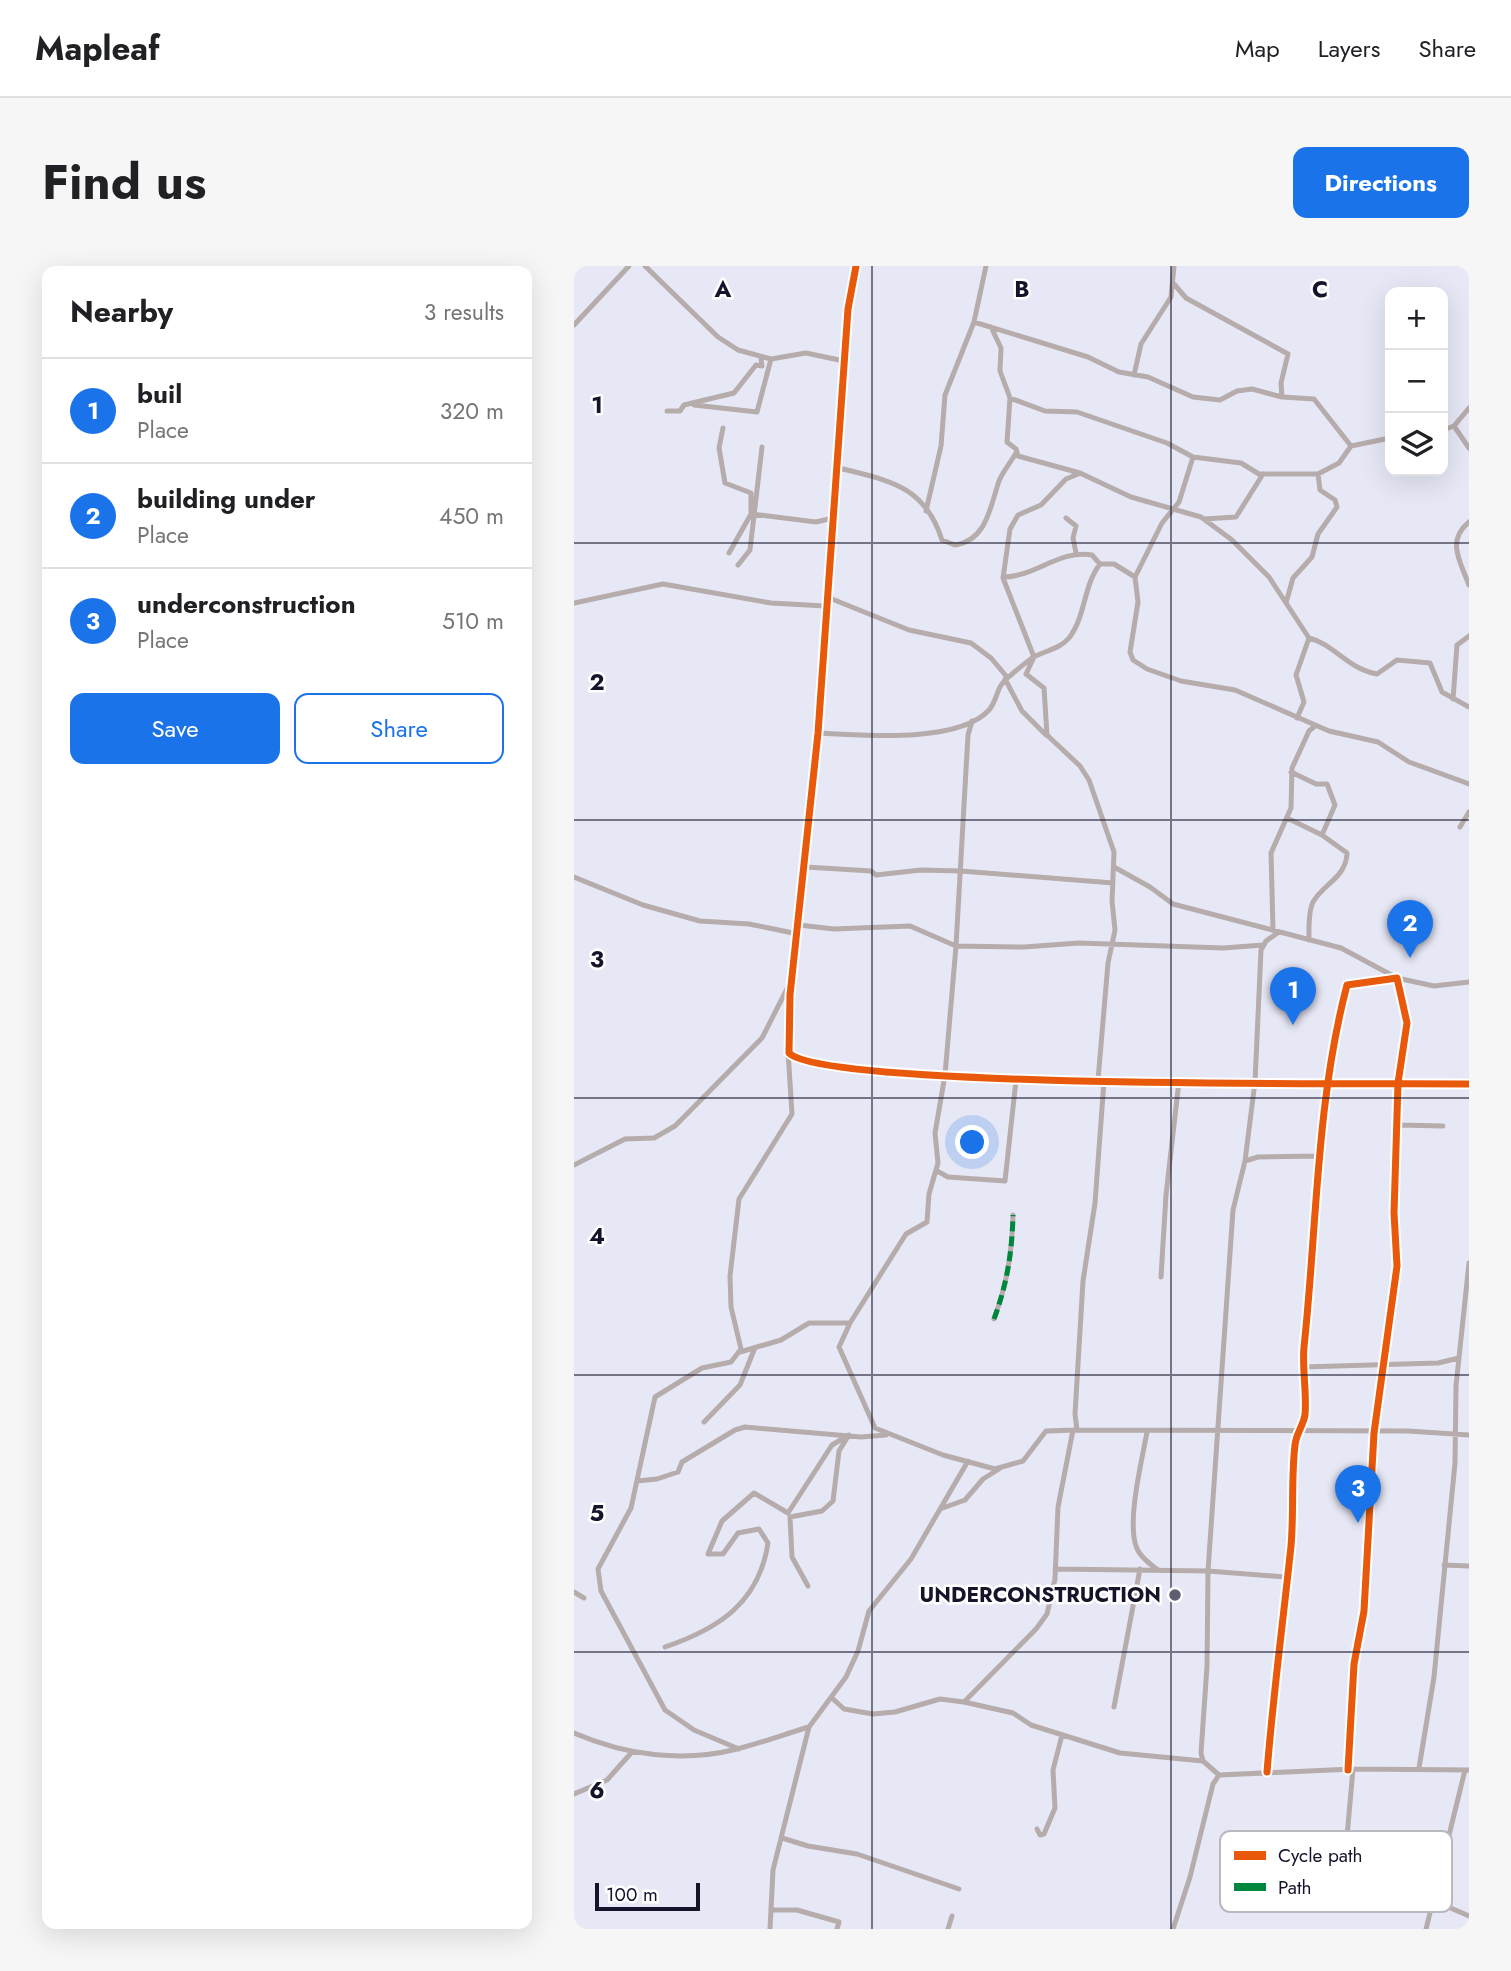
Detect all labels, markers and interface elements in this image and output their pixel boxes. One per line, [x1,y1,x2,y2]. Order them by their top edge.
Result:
text: Mapleaf [35,25,160,72]
text: Map [1235,31,1280,66]
text: Layers [1318,31,1380,66]
text: Share [1418,31,1476,66]
text: Find us [42,147,206,217]
button: Directions [1293,147,1469,218]
text: A [714,272,732,306]
text: B [1014,272,1030,306]
text: C [1312,272,1328,306]
map controls [1385,287,1448,476]
button: + [1385,287,1448,350]
text: Nearby [70,290,173,333]
text: 3 results [424,295,504,329]
button: − [1385,350,1448,413]
text: buil [137,375,182,413]
text: 1 [591,388,603,422]
text: 1 [87,394,99,428]
text: 320 m [440,394,504,428]
text: Place [137,413,189,447]
button: layers [1385,413,1448,476]
text: building under [137,480,316,518]
text: 2 [85,499,101,533]
text: 450 m [439,499,504,533]
text: Place [137,518,189,552]
text: underconstruction [137,585,356,623]
text: 3 [86,604,100,638]
text: 510 m [442,604,504,638]
text: Place [137,623,189,657]
text: 2 [589,665,605,699]
button: Save [70,693,280,764]
button: Share [294,693,504,764]
pin: 2 [1387,900,1433,958]
text: 3 [590,942,604,976]
pin: 1 [1270,967,1316,1025]
your location [955,1125,989,1159]
text: 4 [589,1219,605,1253]
pin: 3 [1335,1465,1381,1523]
text: 5 [590,1496,604,1530]
place label: UNDERCONSTRUCTION [920,1580,1161,1610]
marker: UNDERCONSTRUCTION [1167,1587,1183,1603]
text: 6 [589,1773,605,1807]
legend [1220,1831,1452,1912]
text: Cycle path [1278,1842,1363,1869]
text: Path [1278,1874,1312,1901]
scale bar [595,1880,700,1912]
text: 100 m [606,1881,658,1908]

